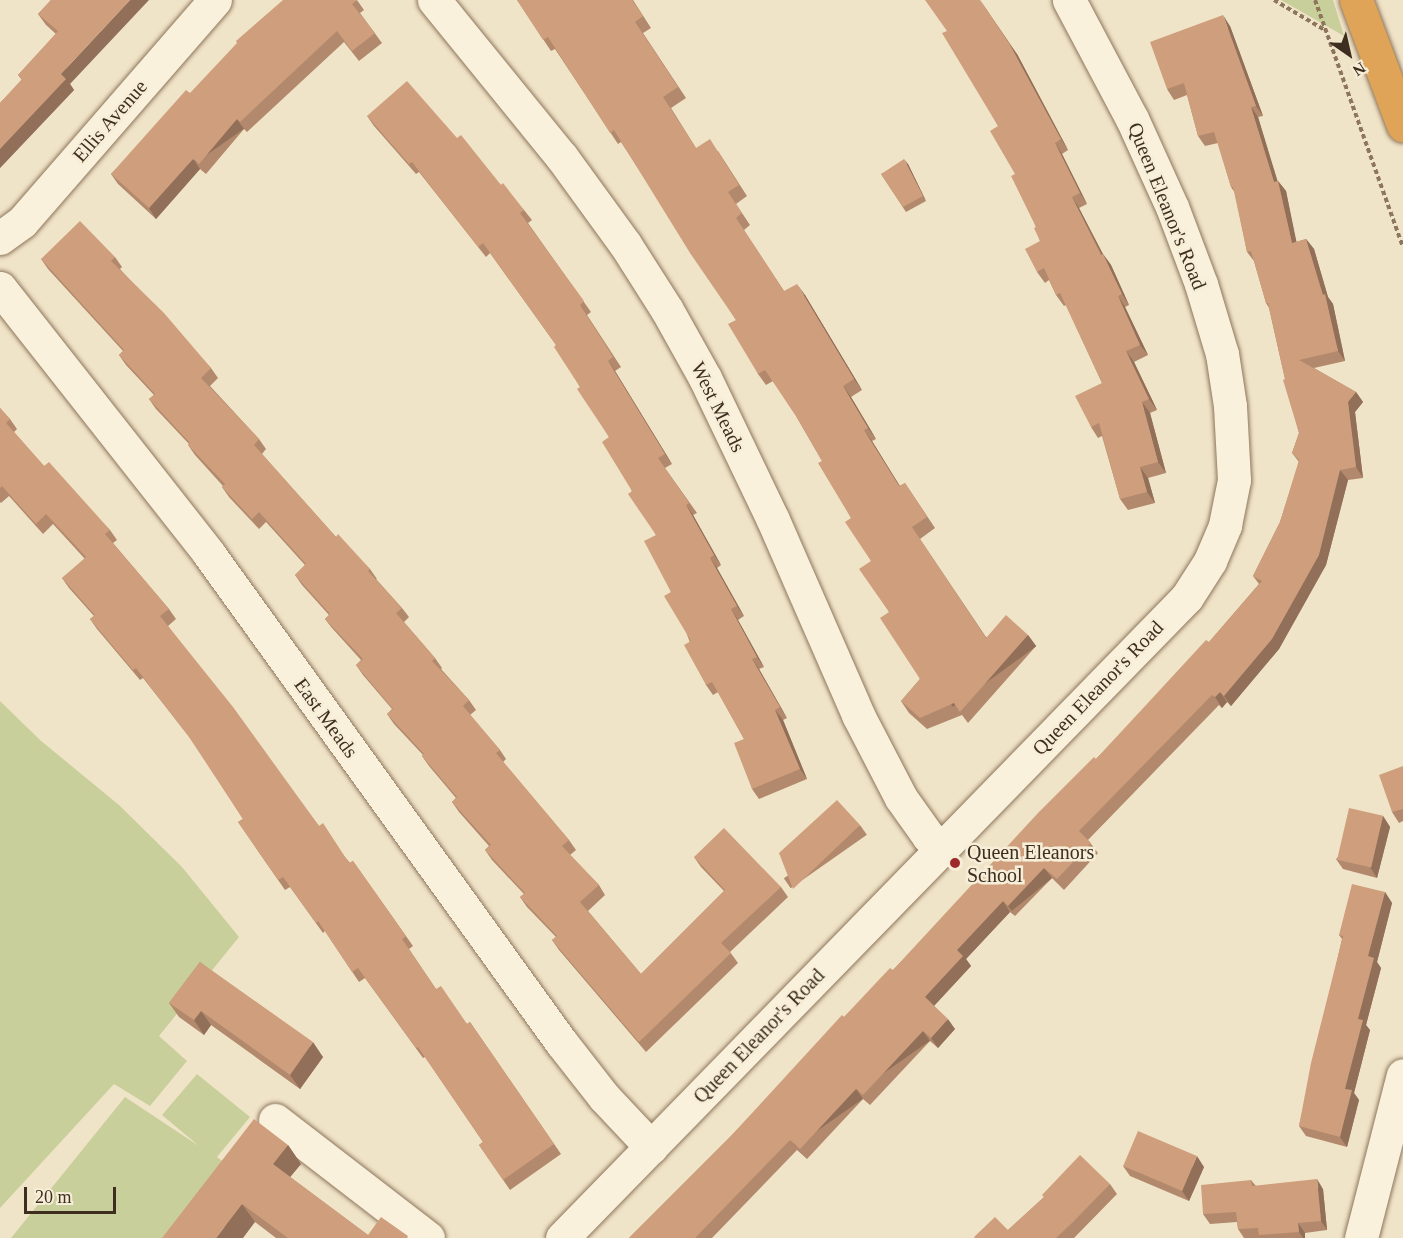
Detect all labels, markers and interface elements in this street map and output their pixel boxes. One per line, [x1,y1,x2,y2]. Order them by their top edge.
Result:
north arrow [1319,24,1379,84]
text: N [1350,59,1369,80]
street label: Ellis Avenue [67,74,153,168]
street label: Queen Eleanor's Road [1123,119,1211,293]
street label: West Meads [686,358,750,456]
street label: Queen Eleanor's Road [1028,616,1168,760]
street label: East Meads [289,673,363,763]
place label: Queen Eleanors School [967,840,1094,887]
marker: Queen Eleanors School [948,856,962,870]
street label: Queen Eleanor's Road [689,964,829,1108]
scale bar [27,1175,118,1213]
text: 20 m [35,1187,72,1207]

